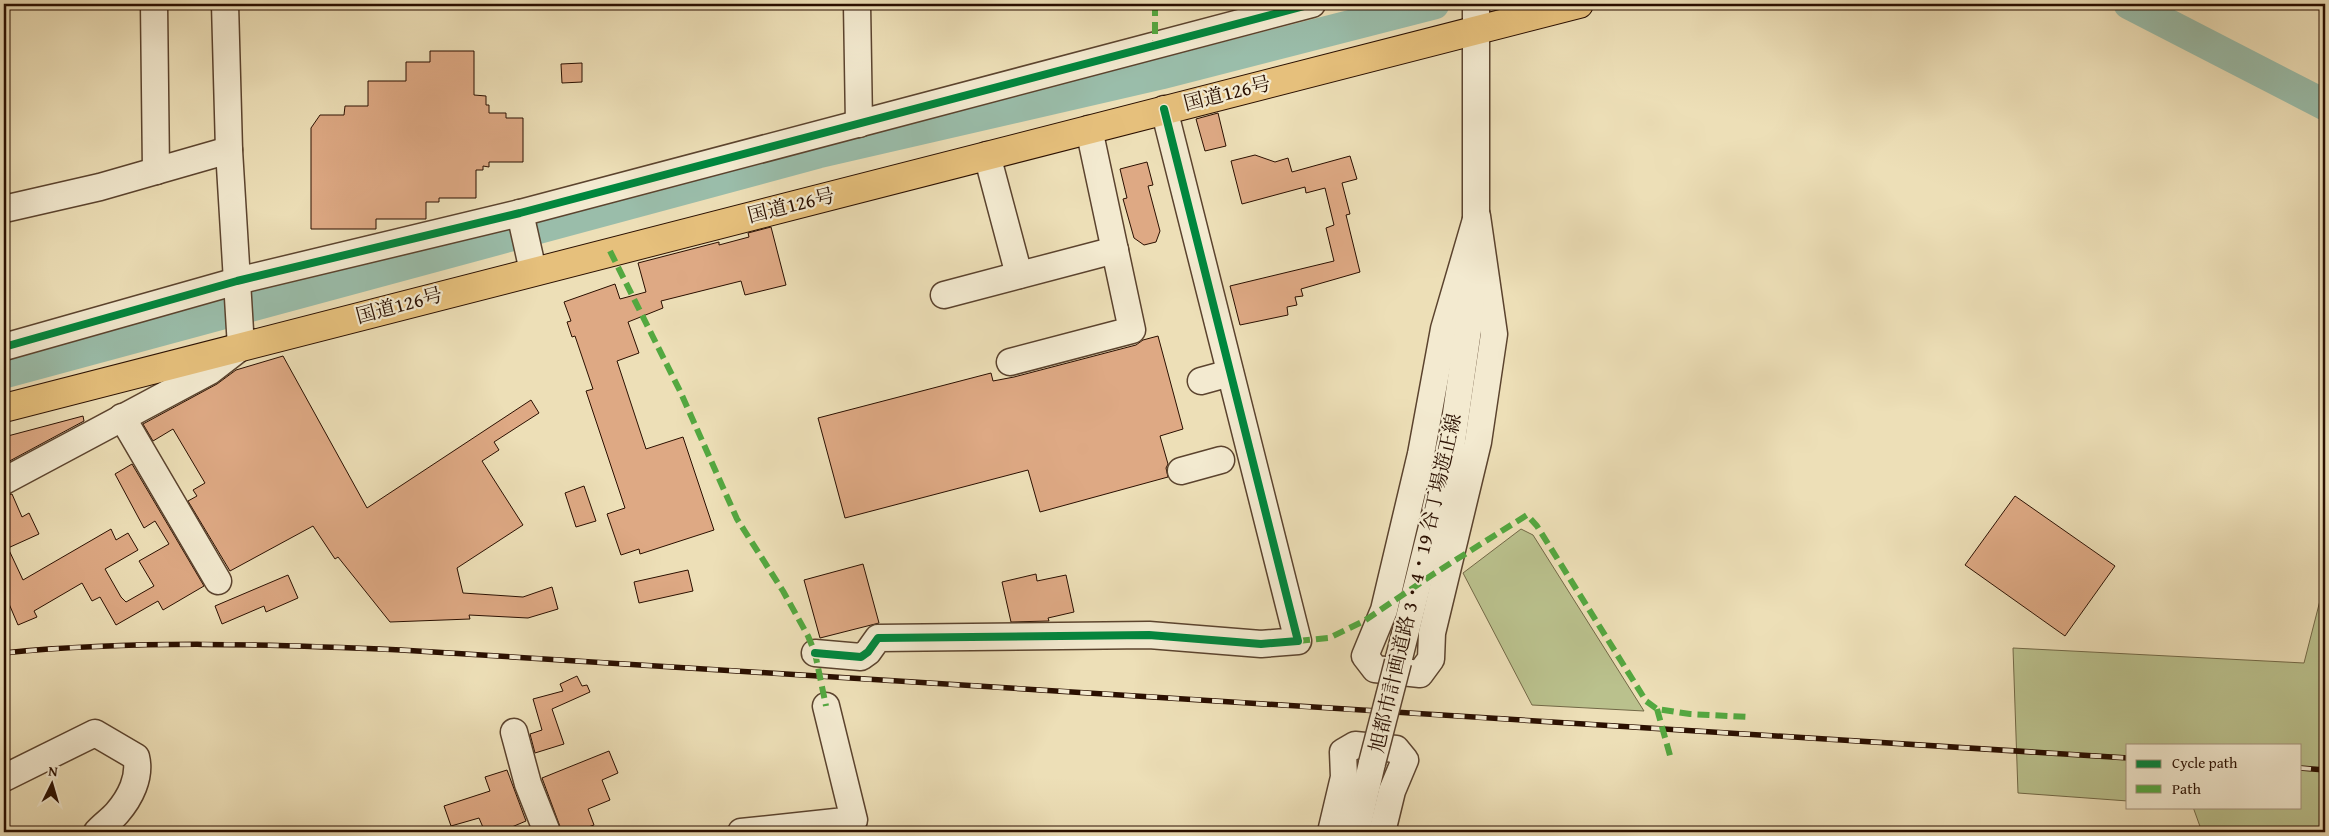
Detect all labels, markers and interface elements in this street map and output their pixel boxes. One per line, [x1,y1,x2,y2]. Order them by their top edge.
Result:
street label: 国道126号 [1180,68,1274,117]
street label: 国道126号 [744,180,838,229]
street label: 国道126号 [352,279,446,330]
street label: 旭都市計画道路 3・4・19 谷丁場遊正線 [1361,410,1468,755]
legend [2126,744,2302,808]
text: Cycle path [2172,752,2238,773]
north arrow [28,758,78,808]
text: N [48,761,59,781]
text: Path [2172,778,2201,799]

